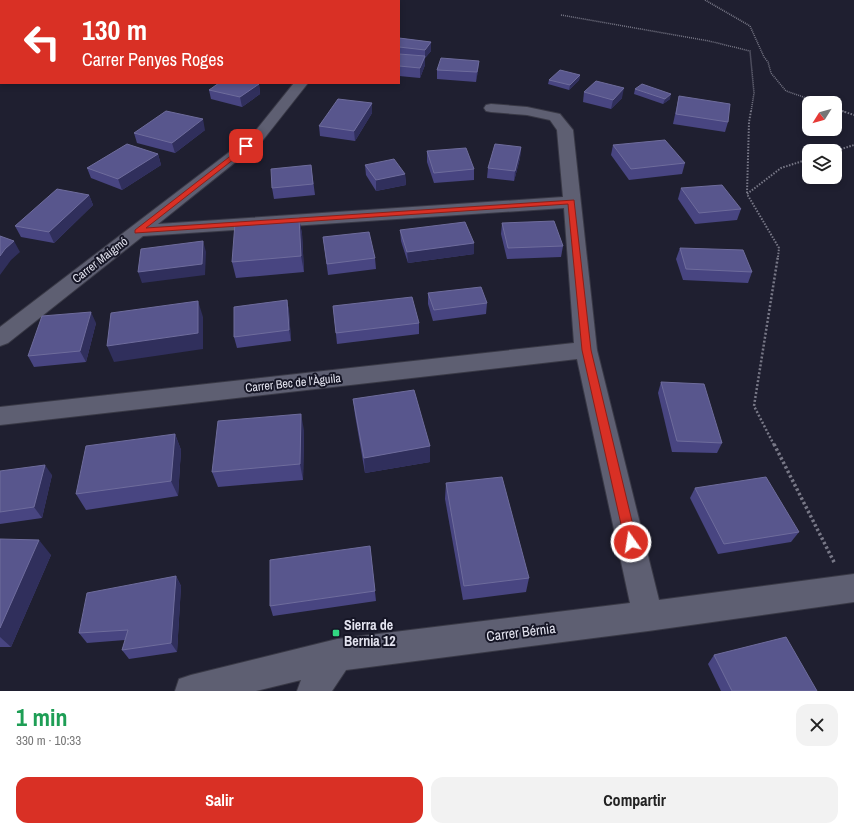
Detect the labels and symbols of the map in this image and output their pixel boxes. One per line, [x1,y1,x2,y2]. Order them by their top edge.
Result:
north arrow [802,96,842,136]
pin [229,129,263,163]
street label: Carrer Maigmó [69,233,131,287]
street label: Carrer Bec de l'Àguila [244,370,342,396]
position arrow [610,521,652,563]
place label: Sierra de Bernia 12 [344,616,396,650]
street label: Carrer Bérnia [485,619,557,645]
marker: Sierra de Bernia 12 [331,628,341,638]

